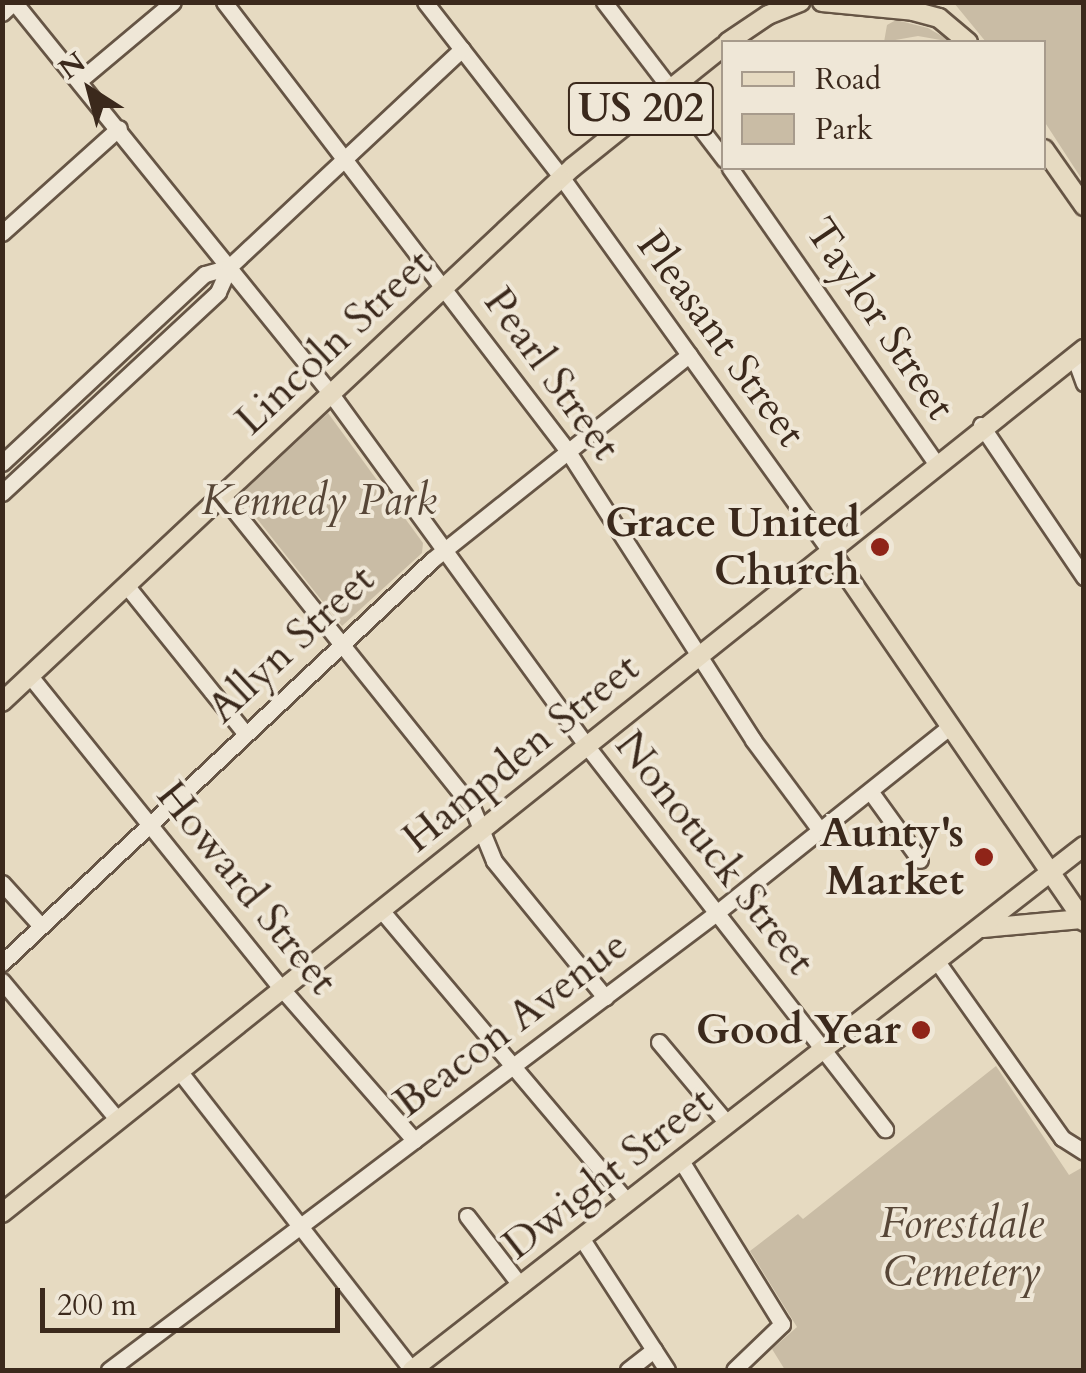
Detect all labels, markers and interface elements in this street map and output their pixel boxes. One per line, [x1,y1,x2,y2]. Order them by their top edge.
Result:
north arrow [40,40,140,140]
legend [721,40,1046,170]
text: N [51,43,93,88]
text: Road [815,59,881,100]
road number: US 202 [566,74,716,144]
text: Park [815,109,873,150]
street label: Taylor Street [794,209,966,429]
street label: Pleasant Street [626,221,816,457]
street label: Lincoln Street [225,238,443,446]
street label: Pearl Street [473,278,631,470]
park label: Kennedy Park [201,476,437,526]
place label: Grace United Church [605,498,860,596]
marker: Grace United Church [869,536,891,558]
street label: Allyn Street [197,554,385,734]
street label: Hampden Street [393,643,649,863]
street label: Nonotuck Street [604,721,826,985]
street label: Howard Street [146,771,348,1005]
place label: Aunty's Market [820,808,964,906]
marker: Aunty's Market [973,846,995,868]
street label: Beacon Avenue [384,920,638,1128]
place label: Good Year [696,1005,901,1055]
marker: Good Year [910,1019,932,1041]
street label: Dwight Street [493,1076,723,1270]
park label: Forestdale Cemetery [880,1199,1044,1298]
scale bar [45,1268,345,1330]
text: 200 m [57,1285,137,1326]

